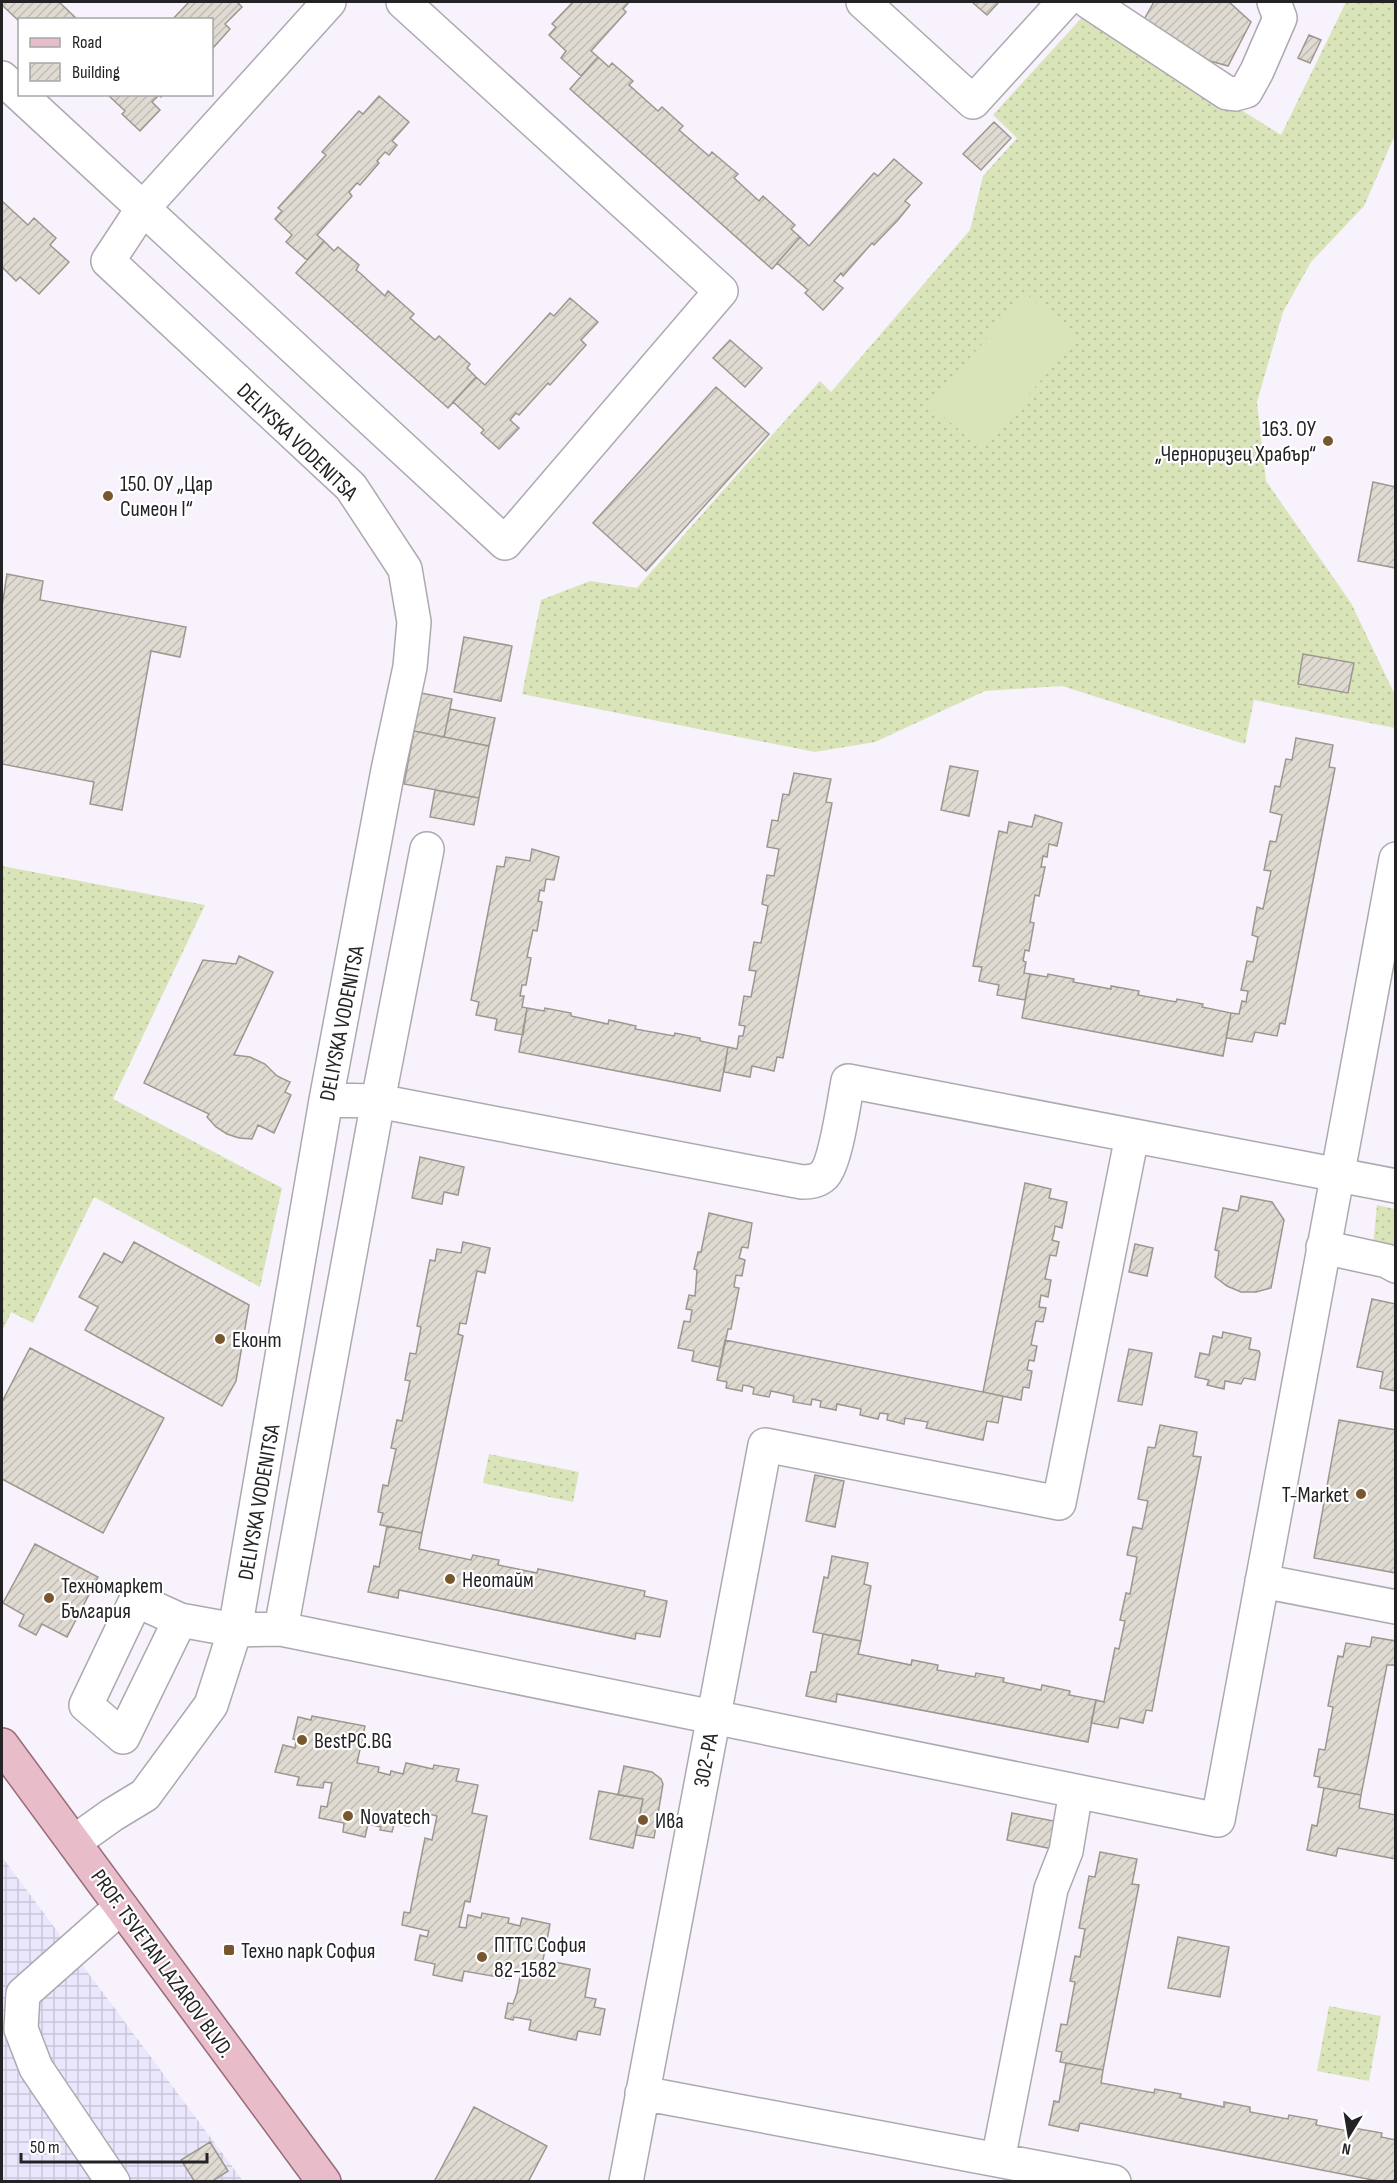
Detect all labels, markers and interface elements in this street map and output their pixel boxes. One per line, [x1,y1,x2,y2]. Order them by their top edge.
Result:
legend [18,18,213,96]
text: Road [72,32,102,53]
text: Building [72,62,120,83]
street label: DELIYSKA VODENITSA [231,378,363,507]
place label: 163. ОУ „Черноризец Храбър“ [1155,416,1317,468]
marker: 163. ОУ „Черноризец Храбър“ [1321,434,1335,448]
place label: 150. ОУ „Цар Симеон I“ [120,471,213,523]
marker: 150. ОУ „Цар Симеон I“ [101,489,115,503]
street label: DELIYSKA VODENITSA [314,943,371,1103]
place label: Еконт [232,1327,282,1354]
marker: Еконт [213,1332,227,1346]
street label: DELIYSKA VODENITSA [232,1422,287,1582]
place label: T-Market [1282,1482,1349,1509]
marker: T-Market [1354,1487,1368,1501]
place label: Неотайм [462,1567,534,1594]
marker: Неотайм [443,1572,457,1586]
place label: Техномаркет България [61,1573,163,1625]
marker: Техномаркет България [42,1591,56,1605]
place label: BestPC.BG [314,1728,392,1755]
street label: 302-РА [688,1730,725,1790]
marker: BestPC.BG [295,1733,309,1747]
place label: Novatech [360,1804,430,1831]
place label: Ива [655,1808,684,1835]
marker: Novatech [341,1809,355,1823]
marker: Ива [636,1813,650,1827]
street label: PROF. TSVETAN LAZAROV BLVD. [85,1865,239,2063]
place label: ПТТС София 82-1582 [494,1932,586,1984]
place label: Техно парк София [241,1938,375,1965]
marker: Техно парк София [222,1943,236,1957]
marker: ПТТС София 82-1582 [475,1950,489,1964]
north arrow [1319,2105,1379,2165]
scale bar [21,2126,207,2164]
text: 50 m [30,2137,60,2158]
text: N [1340,2138,1352,2158]

